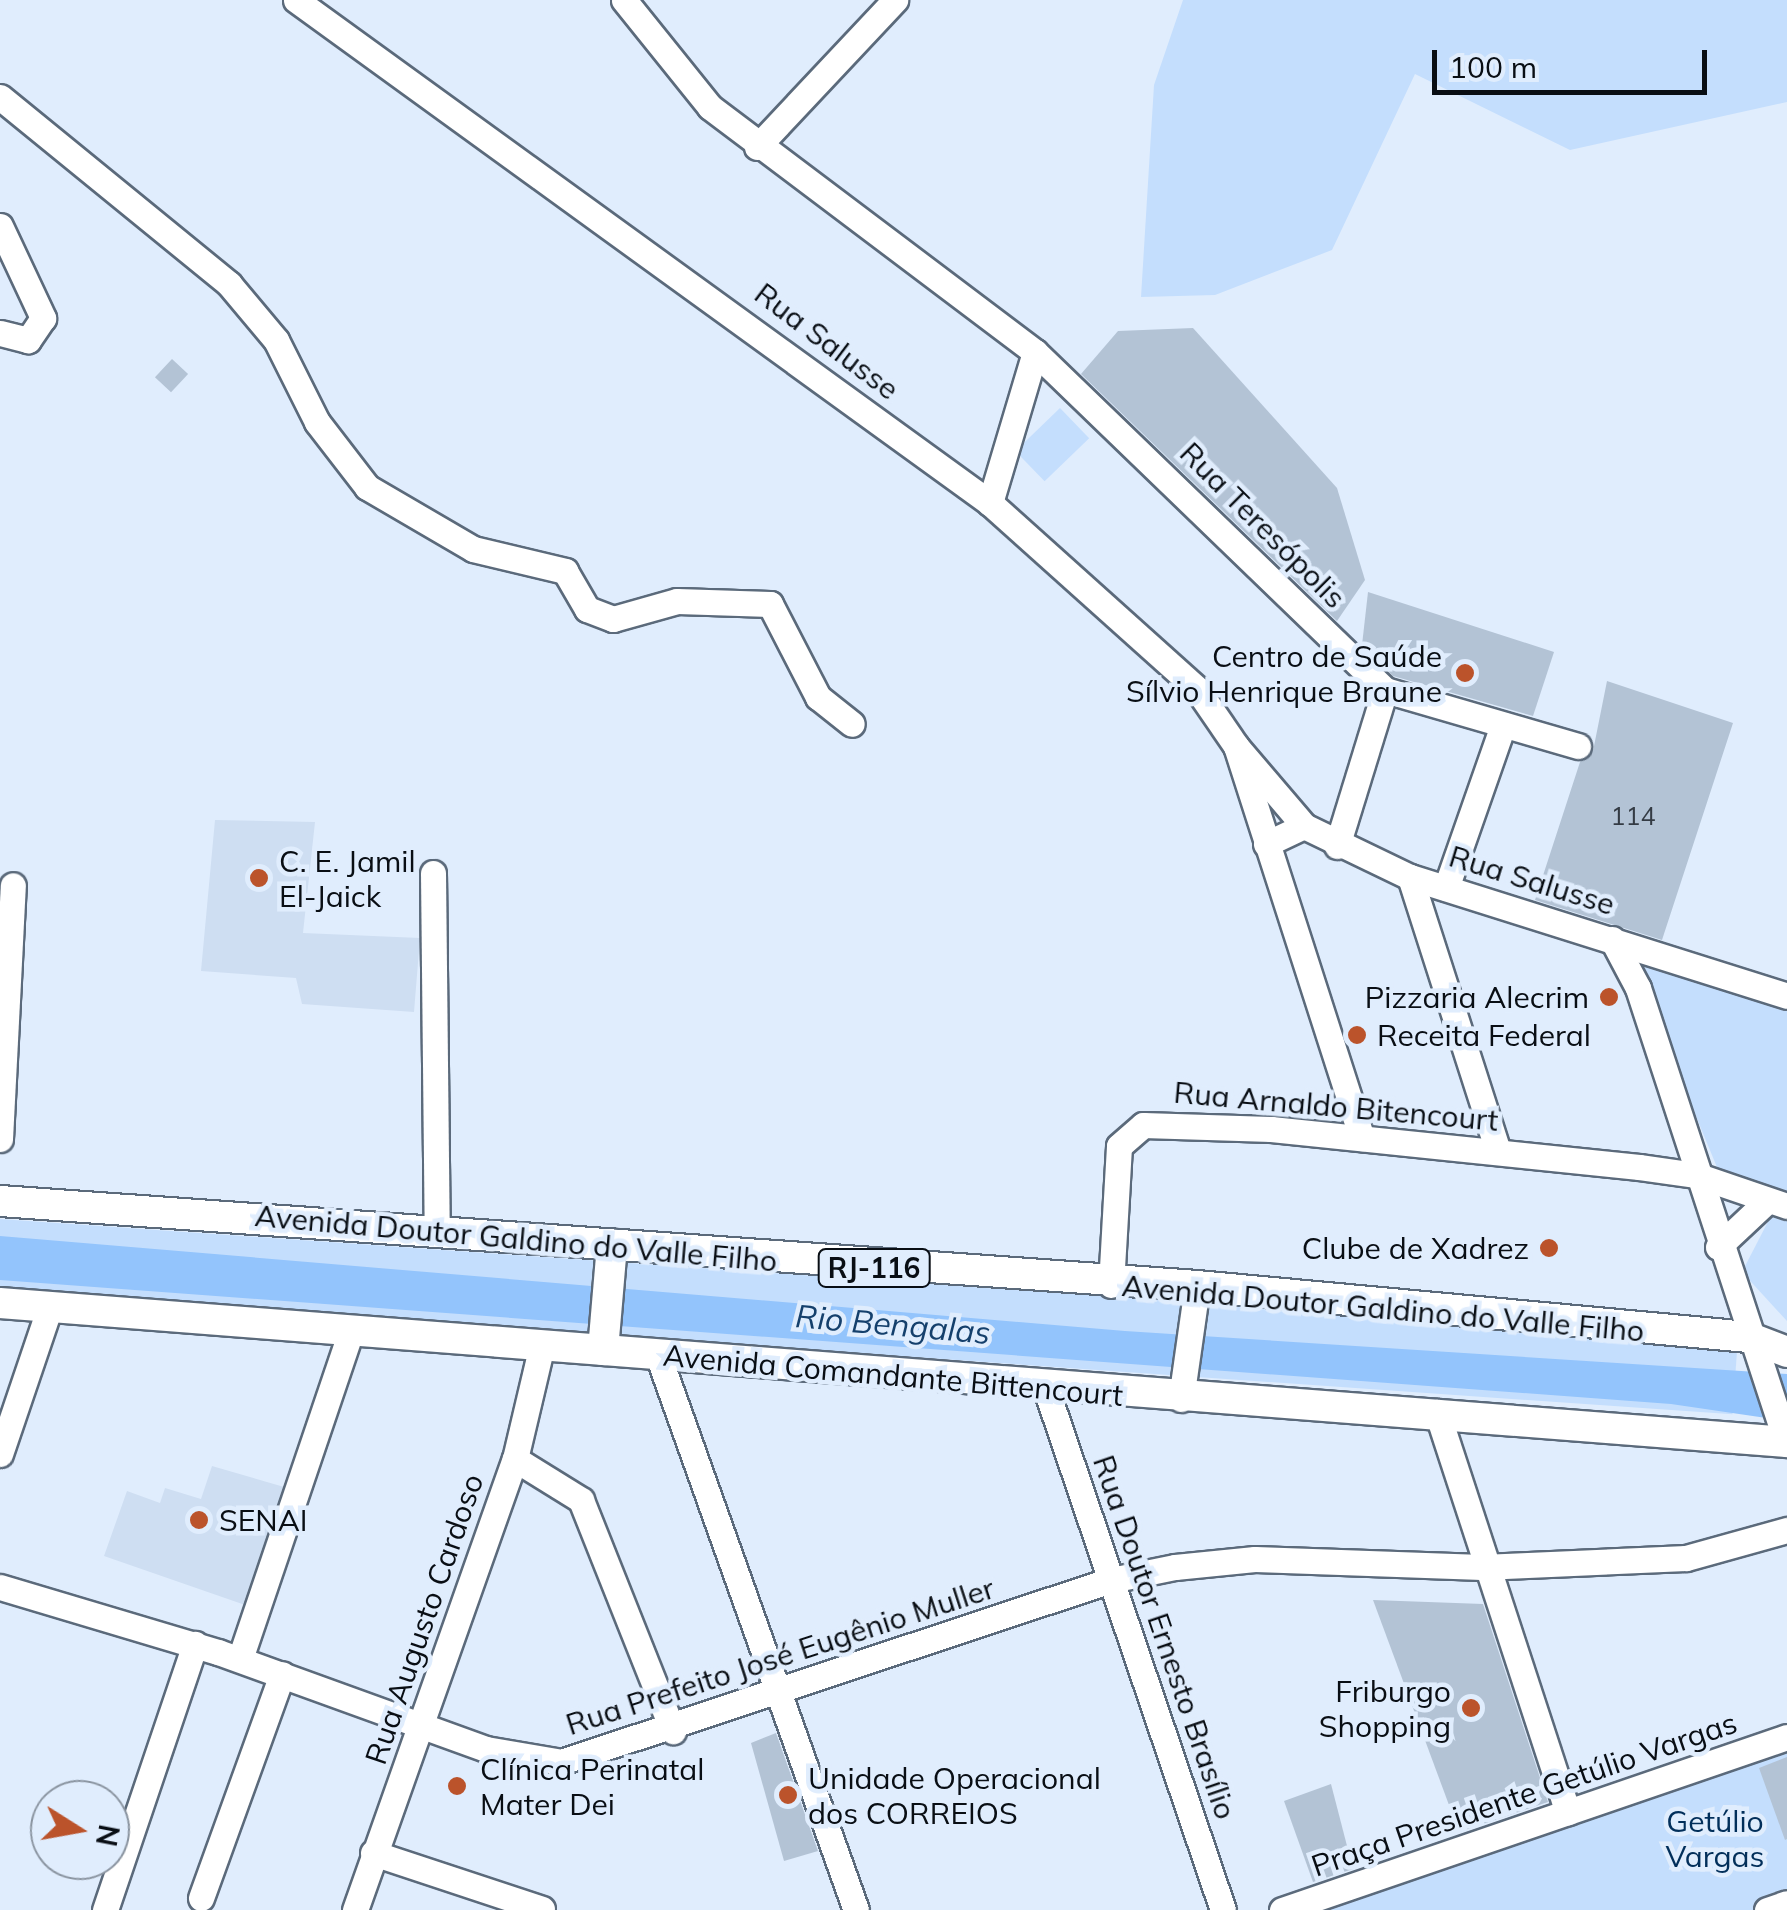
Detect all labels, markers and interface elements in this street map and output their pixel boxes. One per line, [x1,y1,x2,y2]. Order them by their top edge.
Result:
scale bar [1437,30,1712,92]
text: 100 m [1449,48,1537,86]
street label: Rua Salusse [748,275,906,407]
street label: Rua Teresópolis [1173,435,1353,615]
place label: Centro de Saúde Sílvio Henrique Braune [1126,638,1442,708]
marker: Centro de Saúde Sílvio Henrique Braune [1452,660,1478,686]
house number: 114 [1611,801,1655,831]
street label: Rua Salusse [1445,838,1619,922]
place label: C. E. Jamil El-Jaick [279,843,416,914]
marker: C. E. Jamil El-Jaick [248,867,270,889]
place label: Pizzaria Alecrim [1365,979,1589,1015]
marker: Pizzaria Alecrim [1598,986,1620,1008]
place label: Receita Federal [1377,1017,1591,1053]
marker: Receita Federal [1346,1024,1368,1046]
street label: Rua Arnaldo Bitencourt [1172,1074,1500,1138]
street label: Avenida Doutor Galdino do Valle Filho [253,1197,779,1279]
place label: Clube de Xadrez [1302,1230,1529,1266]
marker: Clube de Xadrez [1538,1237,1560,1259]
road number: RJ-116 [816,1245,932,1291]
street label: Avenida Doutor Galdino do Valle Filho [1120,1267,1646,1349]
water label: Rio Bengalas [794,1296,992,1352]
street label: Avenida Comandante Bittencourt [662,1337,1124,1413]
street label: Rua Doutor Ernesto Brasílio [1086,1450,1244,1824]
street label: Rua Augusto Cardoso [357,1469,491,1769]
place label: SENAI [219,1502,308,1538]
marker: SENAI [188,1509,210,1531]
street label: Rua Prefeito José Eugênio Muller [561,1570,999,1742]
place label: Friburgo Shopping [1319,1673,1451,1744]
marker: Friburgo Shopping [1460,1697,1482,1719]
street label: Praça Presidente Getúlio Vargas [1307,1704,1741,1884]
place label: Clínica Perinatal Mater Dei [480,1751,705,1822]
place label: Unidade Operacional dos CORREIOS [808,1760,1101,1830]
marker: Clínica Perinatal Mater Dei [444,1773,470,1799]
north arrow [30,1780,130,1880]
marker: Unidade Operacional dos CORREIOS [777,1784,799,1806]
park label: Getúlio Vargas [1666,1803,1764,1874]
text: N [89,1822,127,1849]

